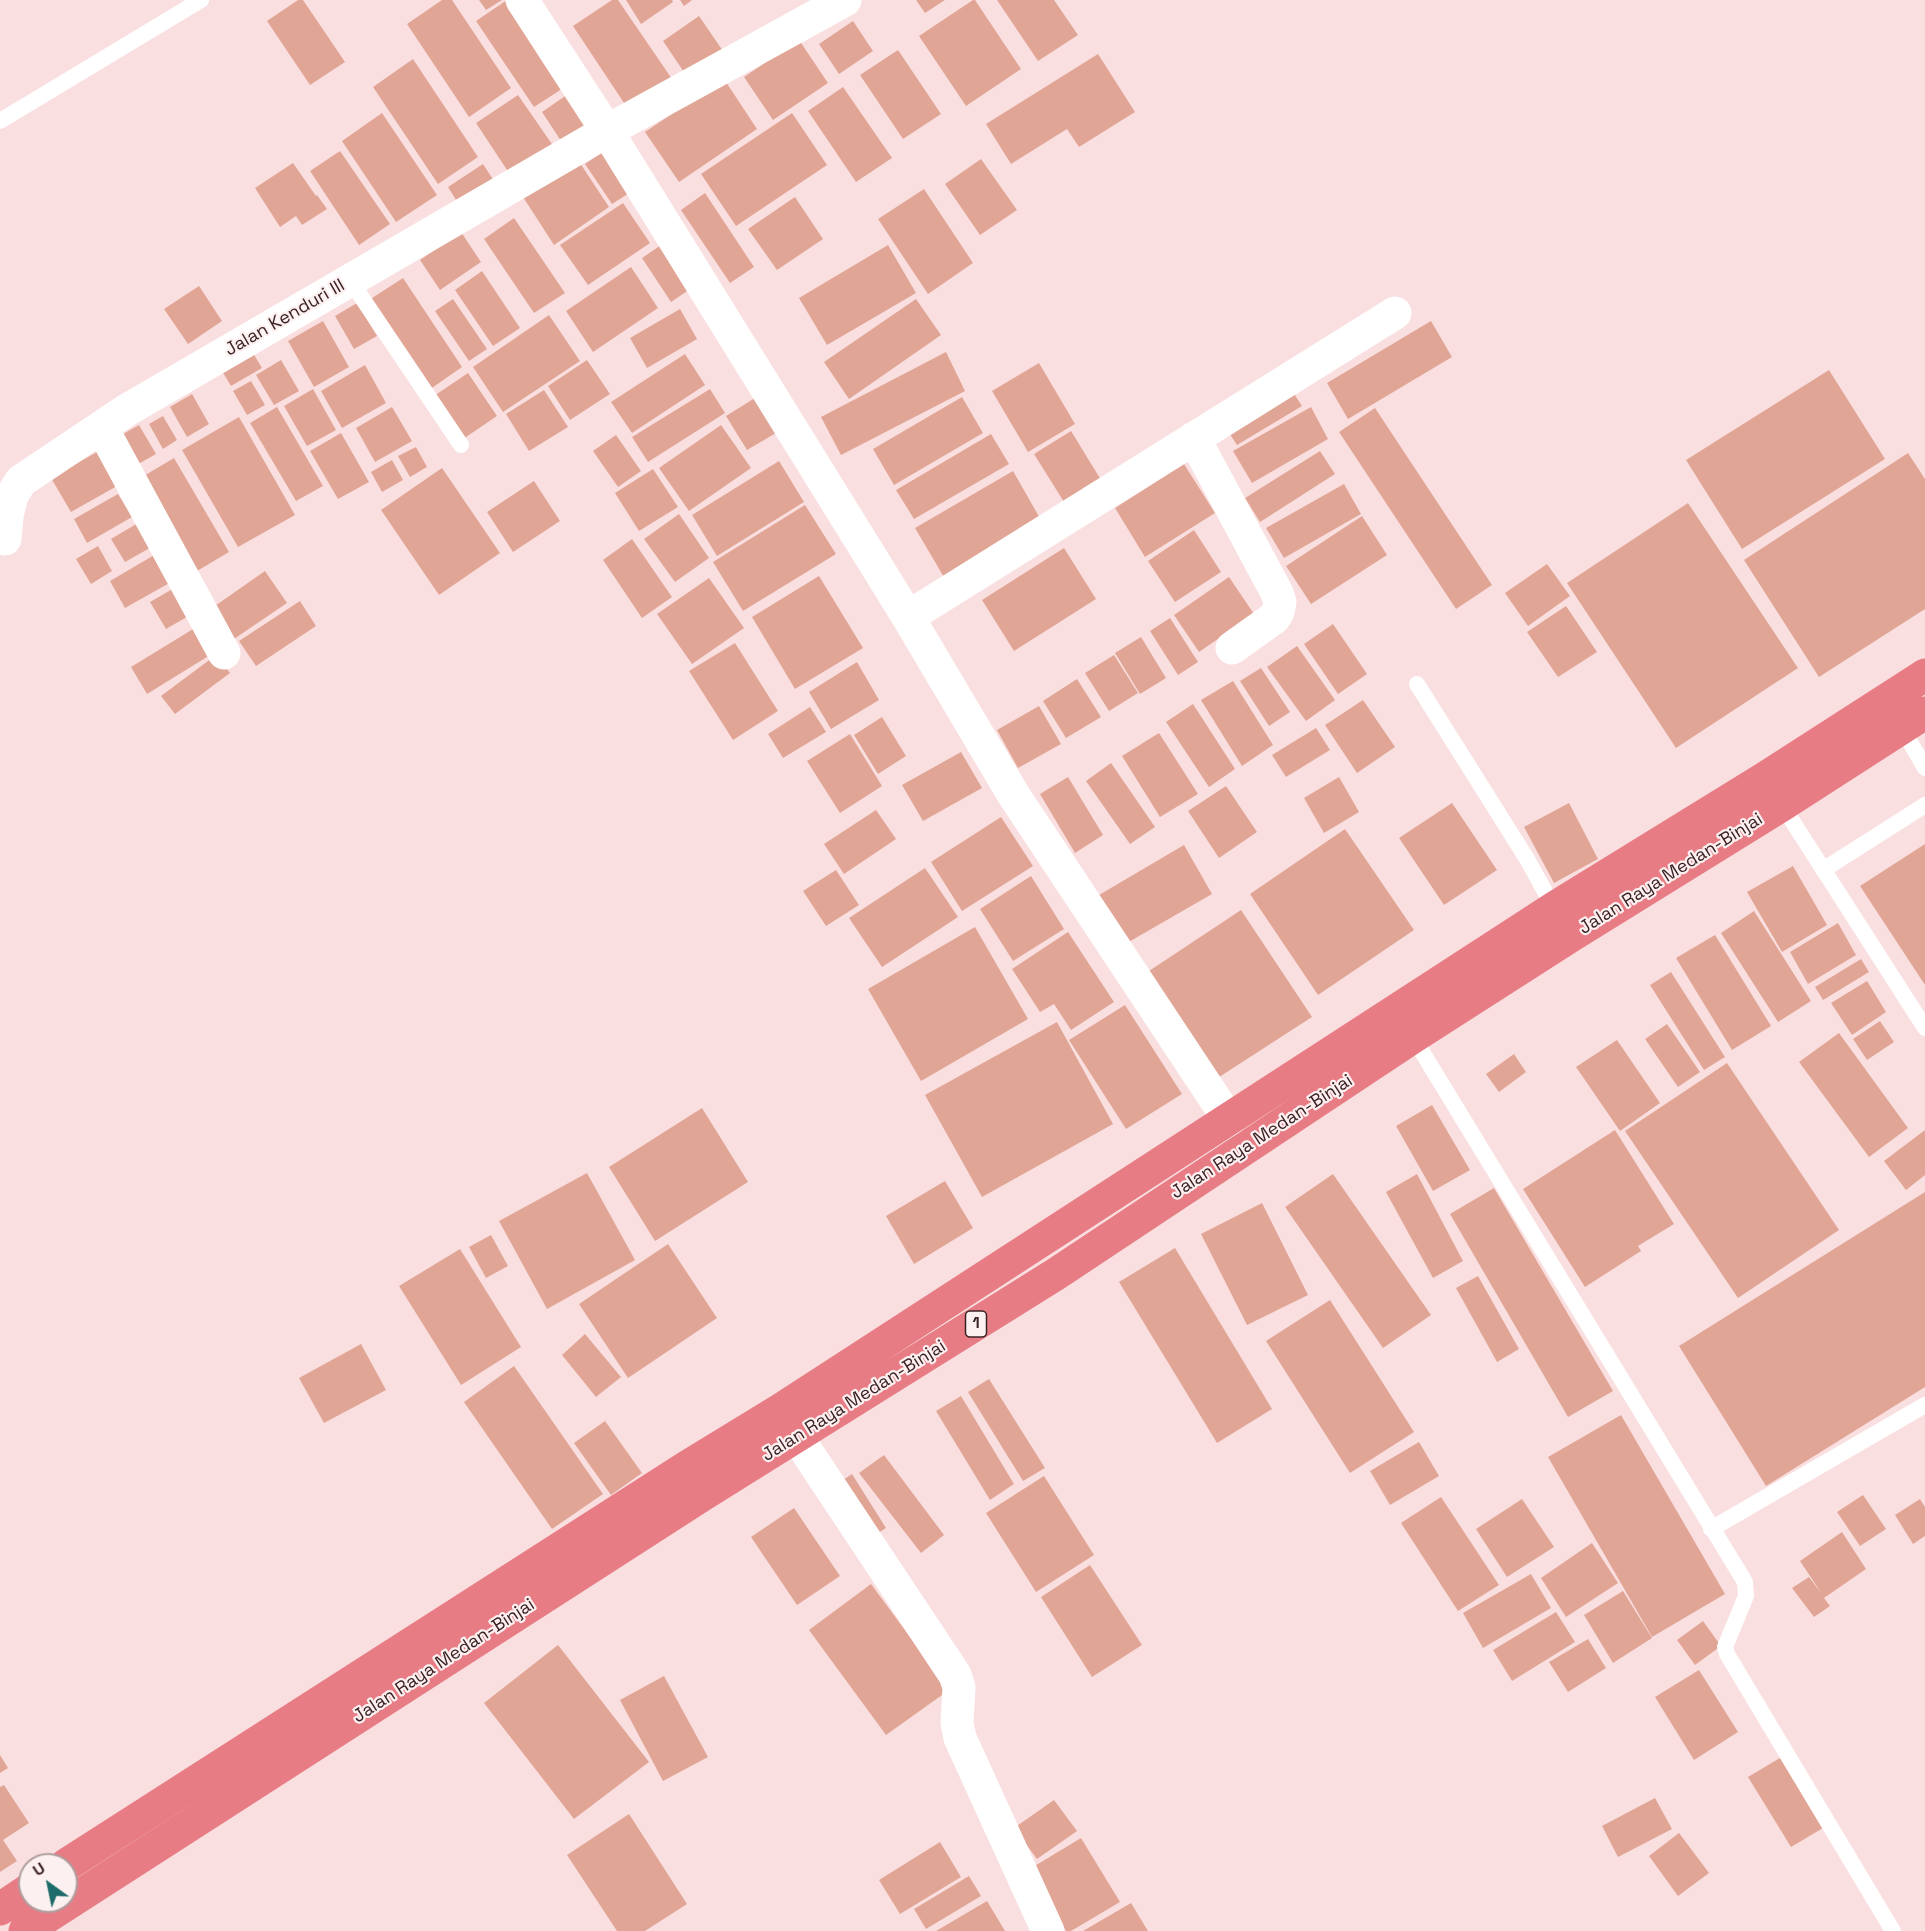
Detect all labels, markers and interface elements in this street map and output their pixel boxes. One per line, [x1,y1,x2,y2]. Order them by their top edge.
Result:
street label: Jalan Kenduri III [221,275,349,361]
street label: Jalan Raya Medan-Binjai [1575,809,1767,939]
street label: Jalan Raya Medan-Binjai [1167,1070,1357,1204]
road number: 1 [966,1311,986,1337]
street label: Jalan Raya Medan-Binjai [758,1336,950,1466]
street label: Jalan Raya Medan-Binjai [349,1594,539,1728]
north arrow [18,1853,78,1913]
text: U [29,1857,49,1881]

